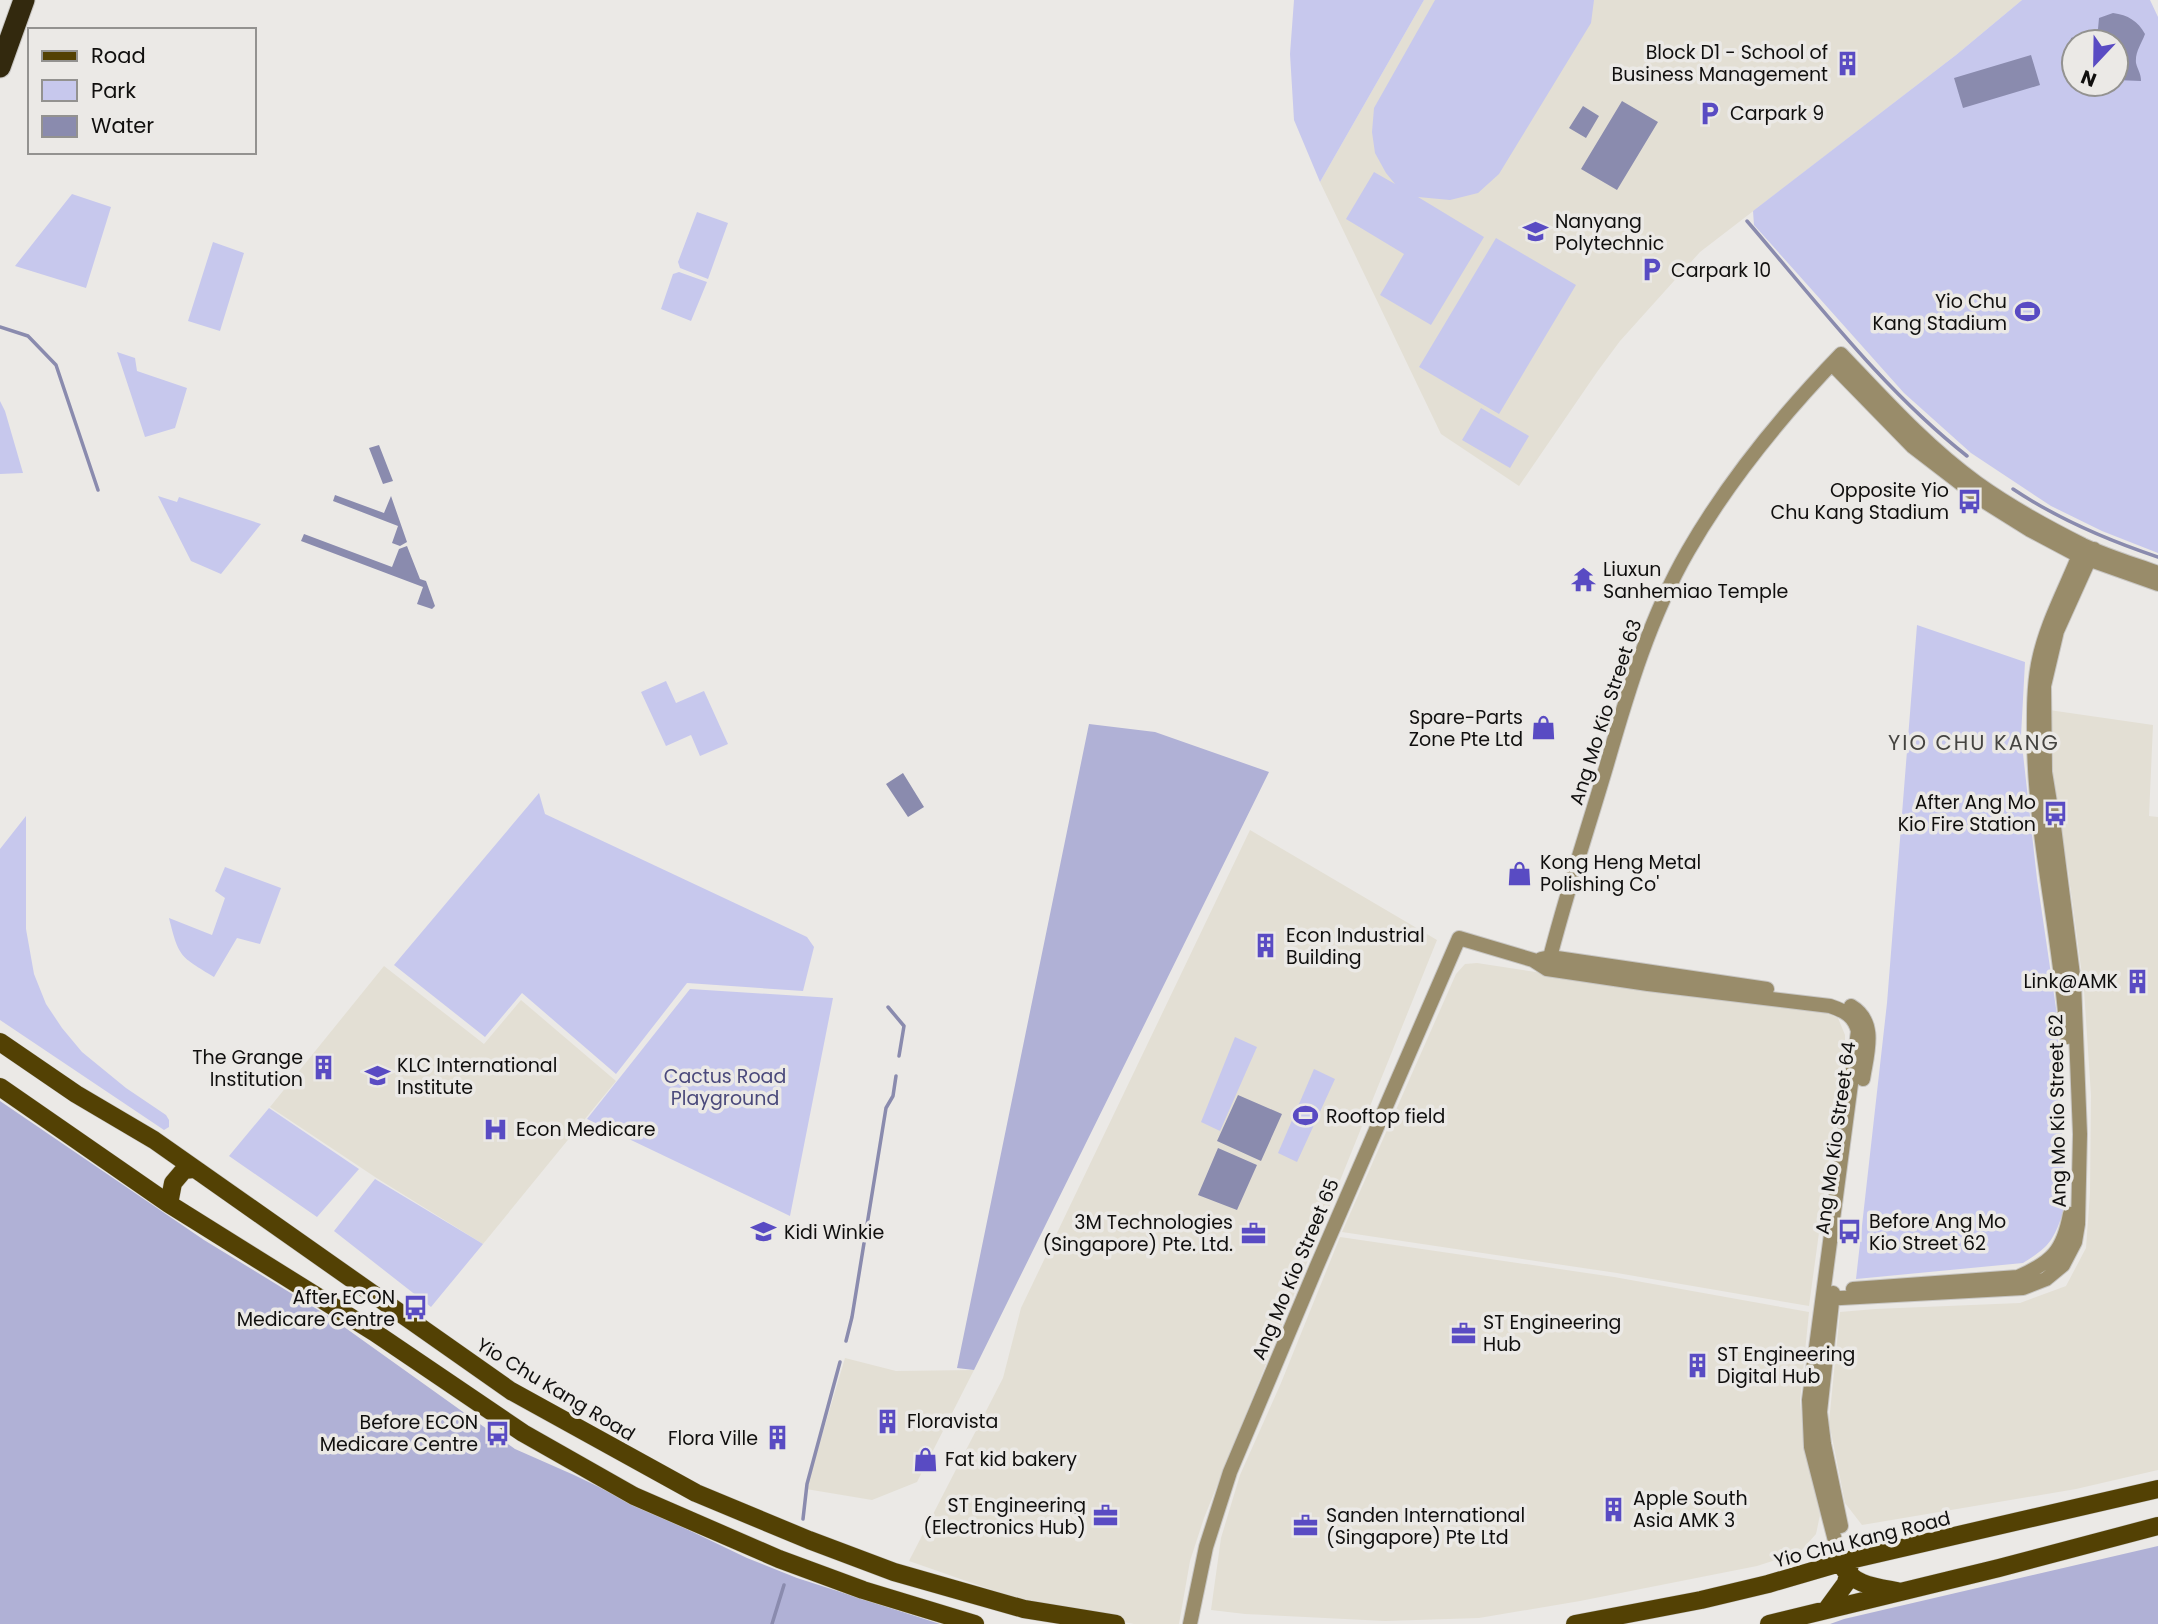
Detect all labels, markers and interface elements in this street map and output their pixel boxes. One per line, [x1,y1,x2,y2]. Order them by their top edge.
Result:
legend [28,28,256,154]
north arrow [2060,28,2130,98]
place label: Block D1 - School of Business Management [1611,39,1828,88]
text: Road [91,41,146,70]
building icon: Block D1 - School of Business Management [1834,49,1862,77]
text: N [2077,63,2101,93]
text: Park [91,76,136,105]
parking icon: Carpark 9 [1696,99,1724,127]
place label: Carpark 9 [1730,100,1824,127]
text: Water [91,111,154,140]
place label: Nanyang Polytechnic [1555,208,1664,257]
school or university icon: Nanyang Polytechnic [1521,218,1549,246]
parking icon: Carpark 10 [1637,256,1665,284]
place label: Carpark 10 [1671,257,1771,284]
place label: Yio Chu Kang Stadium [1873,288,2007,337]
sports icon: Yio Chu Kang Stadium [2013,298,2041,326]
place label: Opposite Yio Chu Kang Stadium [1770,477,1949,526]
bus stop icon: Opposite Yio Chu Kang Stadium [1955,487,1983,515]
place label: Liuxun Sanhemiao Temple [1603,556,1788,605]
temple icon: Liuxun Sanhemiao Temple [1569,566,1597,594]
street label: Ang Mo Kio Street 63 [1563,616,1648,808]
place label: Spare-Parts Zone Pte Ltd [1409,704,1523,753]
shop icon: Spare-Parts Zone Pte Ltd [1529,714,1557,742]
district label: YIO CHU KANG [1888,728,2060,757]
place label: After Ang Mo Kio Fire Station [1898,789,2036,838]
bus stop icon: After Ang Mo Kio Fire Station [2042,799,2070,827]
place label: Kong Heng Metal Polishing Co' [1540,849,1701,898]
shop icon: Kong Heng Metal Polishing Co' [1506,859,1534,887]
place label: Econ Industrial Building [1286,922,1425,971]
building icon: Econ Industrial Building [1252,932,1280,960]
building icon: Link@AMK [2124,967,2152,995]
place label: Link@AMK [2023,968,2118,995]
street label: Ang Mo Kio Street 62 [2042,1014,2073,1208]
street label: Ang Mo Kio Street 64 [1809,1040,1862,1236]
place label: The Grange Institution [192,1044,303,1093]
place label: KLC International Institute [397,1052,557,1101]
building icon: The Grange Institution [309,1054,337,1082]
school or university icon: KLC International Institute [363,1062,391,1090]
park label: Cactus Road Playground [664,1063,786,1112]
sports icon: Rooftop field [1292,1102,1320,1130]
place label: Rooftop field [1326,1103,1445,1130]
hospital icon: Econ Medicare [482,1115,510,1143]
place label: Econ Medicare [516,1116,656,1143]
street label: Ang Mo Kio Street 65 [1245,1174,1346,1364]
place label: Before Ang Mo Kio Street 62 [1869,1208,2006,1257]
place label: 3M Technologies (Singapore) Pte. Ltd. [1042,1209,1233,1258]
school or university icon: Kidi Winkie [750,1218,778,1246]
bus stop icon: Before Ang Mo Kio Street 62 [1835,1218,1863,1246]
place label: Kidi Winkie [784,1219,884,1246]
office icon: 3M Technologies (Singapore) Pte. Ltd. [1239,1219,1267,1247]
place label: After ECON Medicare Centre [237,1284,395,1333]
bus stop icon: After ECON Medicare Centre [401,1294,429,1322]
place label: ST Engineering Hub [1483,1309,1621,1358]
office icon: ST Engineering Hub [1449,1319,1477,1347]
street label: Yio Chu Kang Road [471,1331,640,1448]
place label: ST Engineering Digital Hub [1717,1341,1855,1390]
building icon: ST Engineering Digital Hub [1683,1351,1711,1379]
building icon: Floravista [873,1407,901,1435]
place label: Floravista [907,1408,998,1435]
place label: Before ECON Medicare Centre [320,1409,478,1458]
bus stop icon: Before ECON Medicare Centre [484,1419,512,1447]
building icon: Flora Ville [764,1424,792,1452]
place label: Flora Ville [668,1425,758,1452]
shop icon: Fat kid bakery [911,1445,939,1473]
place label: Fat kid bakery [945,1446,1077,1473]
place label: Apple South Asia AMK 3 [1633,1485,1748,1534]
place label: ST Engineering (Electronics Hub) [923,1492,1086,1541]
building icon: Apple South Asia AMK 3 [1599,1495,1627,1523]
office icon: ST Engineering (Electronics Hub) [1092,1502,1120,1530]
place label: Sanden International (Singapore) Pte Ltd [1326,1502,1525,1551]
street label: Yio Chu Kang Road [1771,1505,1953,1574]
office icon: Sanden International (Singapore) Pte Ltd [1292,1512,1320,1540]

